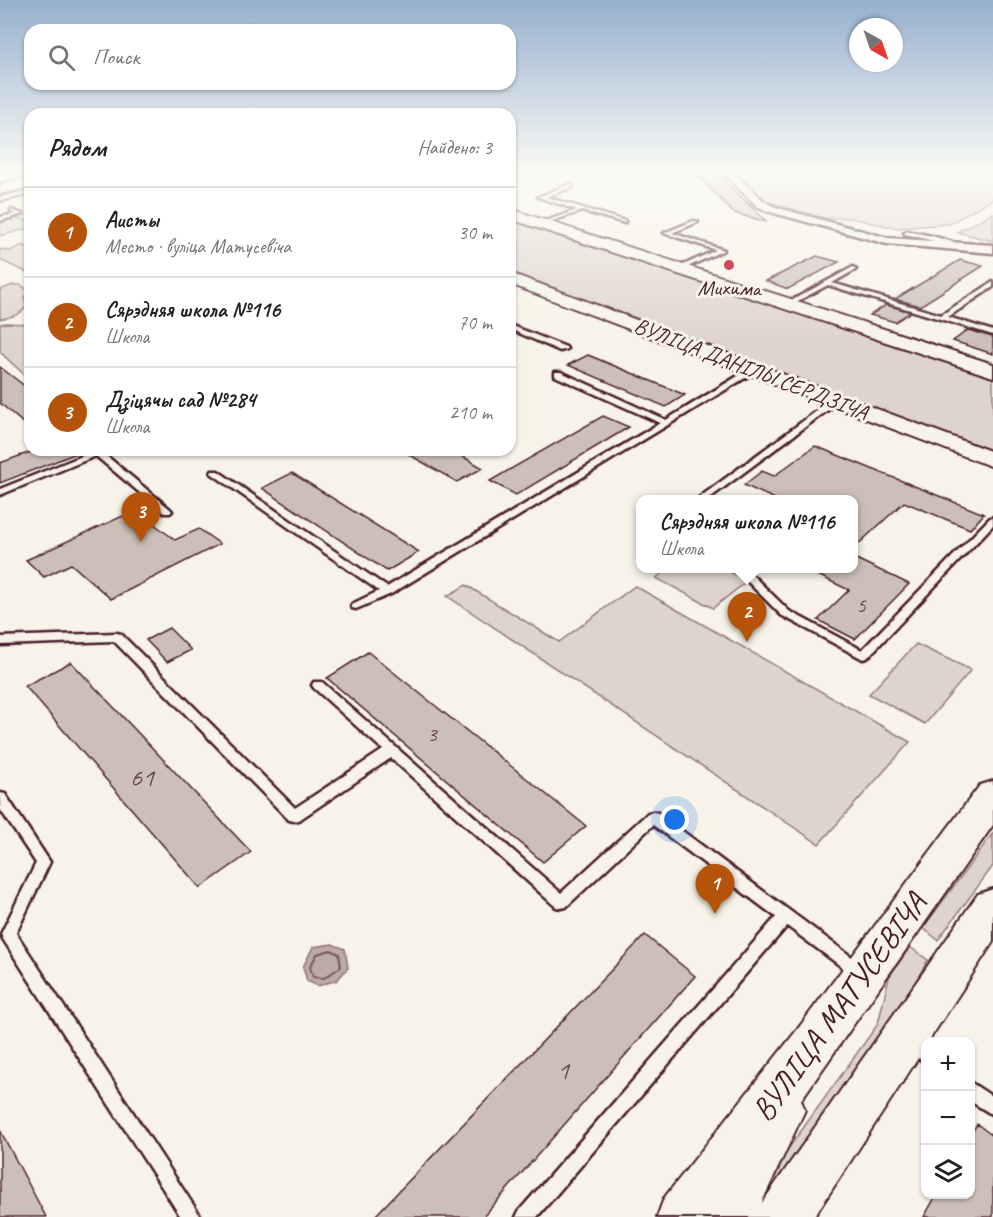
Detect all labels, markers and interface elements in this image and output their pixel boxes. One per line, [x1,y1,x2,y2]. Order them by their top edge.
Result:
north arrow [849,18,903,72]
search box [24,24,516,90]
icon: search [45,41,78,74]
text: Поиск [93,43,139,71]
text: Рядом [48,131,106,164]
text: Найдено: 3 [417,135,492,160]
text: Аисты [105,206,159,234]
text: 1 [63,220,72,245]
text: 30 m [458,220,492,245]
text: Место · вуліца Матусевіча [105,234,291,259]
marker: Михима [722,258,736,272]
place label: Михима [697,274,762,302]
text: Сярэдняя школа №116 [105,296,280,324]
text: 2 [63,310,72,335]
text: 70 m [458,310,492,335]
street label: ВУЛІЦА ДАНІЛЫ СЕРДЗІЧА [630,311,873,427]
text: Школа [105,324,149,349]
text: Дзіцячы сад №284 [105,386,256,414]
text: 3 [63,400,72,425]
text: 210 m [449,400,492,425]
text: Школа [105,414,149,439]
pin: 3 [122,492,160,542]
popup [636,495,858,573]
text: Сярэдняя школа №116 [659,508,835,536]
text: Школа [659,536,704,561]
house number: 5 [856,591,867,619]
pin: 2 [728,592,766,642]
house number: 3 [427,720,439,748]
house number: 61 [130,760,156,794]
your location [660,805,689,834]
pin: 1 [696,864,734,914]
street label: ВУЛІЦА МАТУСЕВІЧА [742,883,937,1129]
map controls [921,1037,975,1199]
button: + [921,1037,975,1091]
house number: 1 [557,1053,571,1087]
button: − [921,1091,975,1145]
button: layers [921,1145,975,1199]

